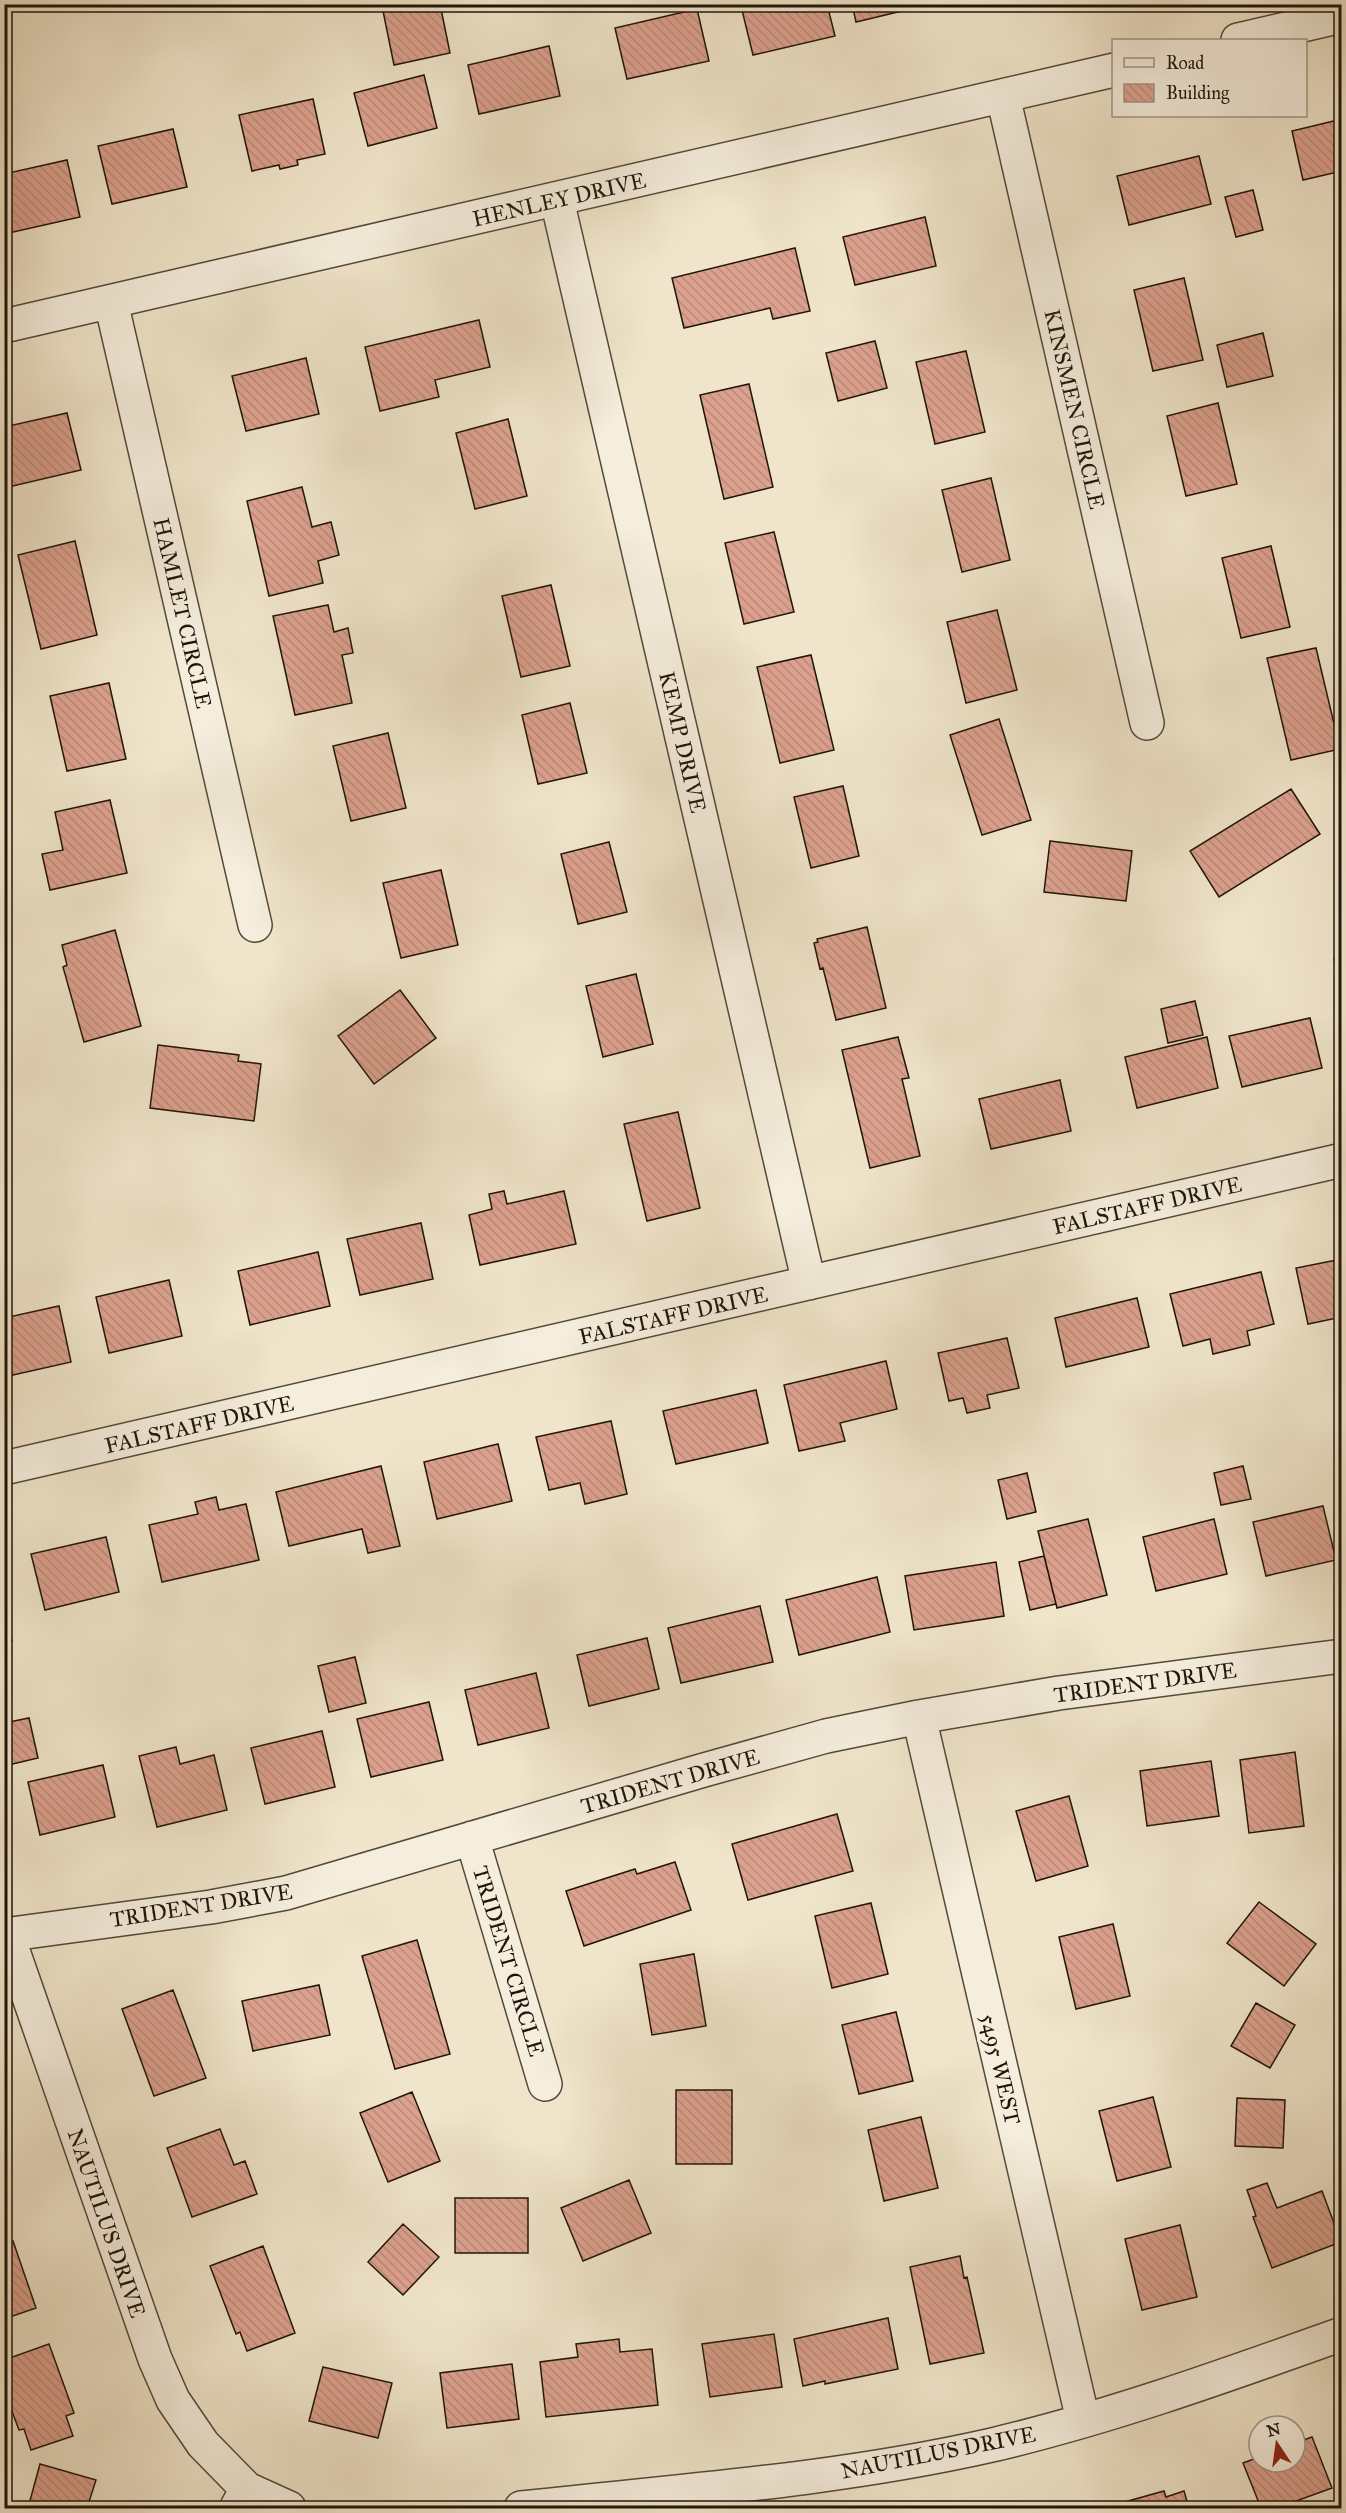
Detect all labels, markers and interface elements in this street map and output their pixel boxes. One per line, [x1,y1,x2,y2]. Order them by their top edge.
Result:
legend [1112,39,1307,117]
text: Road [1166,52,1204,74]
text: Building [1166,82,1230,105]
street label: HENLEY DRIVE [470,166,649,233]
street label: KINSMEN CIRCLE [1038,306,1111,512]
street label: HAMLET CIRCLE [147,515,218,711]
street label: KEMP DRIVE [653,669,712,816]
street label: FALSTAFF DRIVE [1050,1171,1244,1240]
street label: FALSTAFF DRIVE [576,1281,770,1350]
street label: FALSTAFF DRIVE [102,1390,296,1459]
street label: TRIDENT DRIVE [1052,1656,1238,1709]
street label: TRIDENT DRIVE [578,1743,763,1820]
street label: TRIDENT CIRCLE [467,1863,550,2060]
street label: TRIDENT DRIVE [108,1878,294,1933]
street label: 5495 WEST [975,2011,1026,2127]
street label: NAUTILUS DRIVE [62,2125,152,2321]
north arrow [1247,2414,1307,2474]
text: N [1265,2419,1283,2441]
street label: NAUTILUS DRIVE [838,2420,1038,2485]

